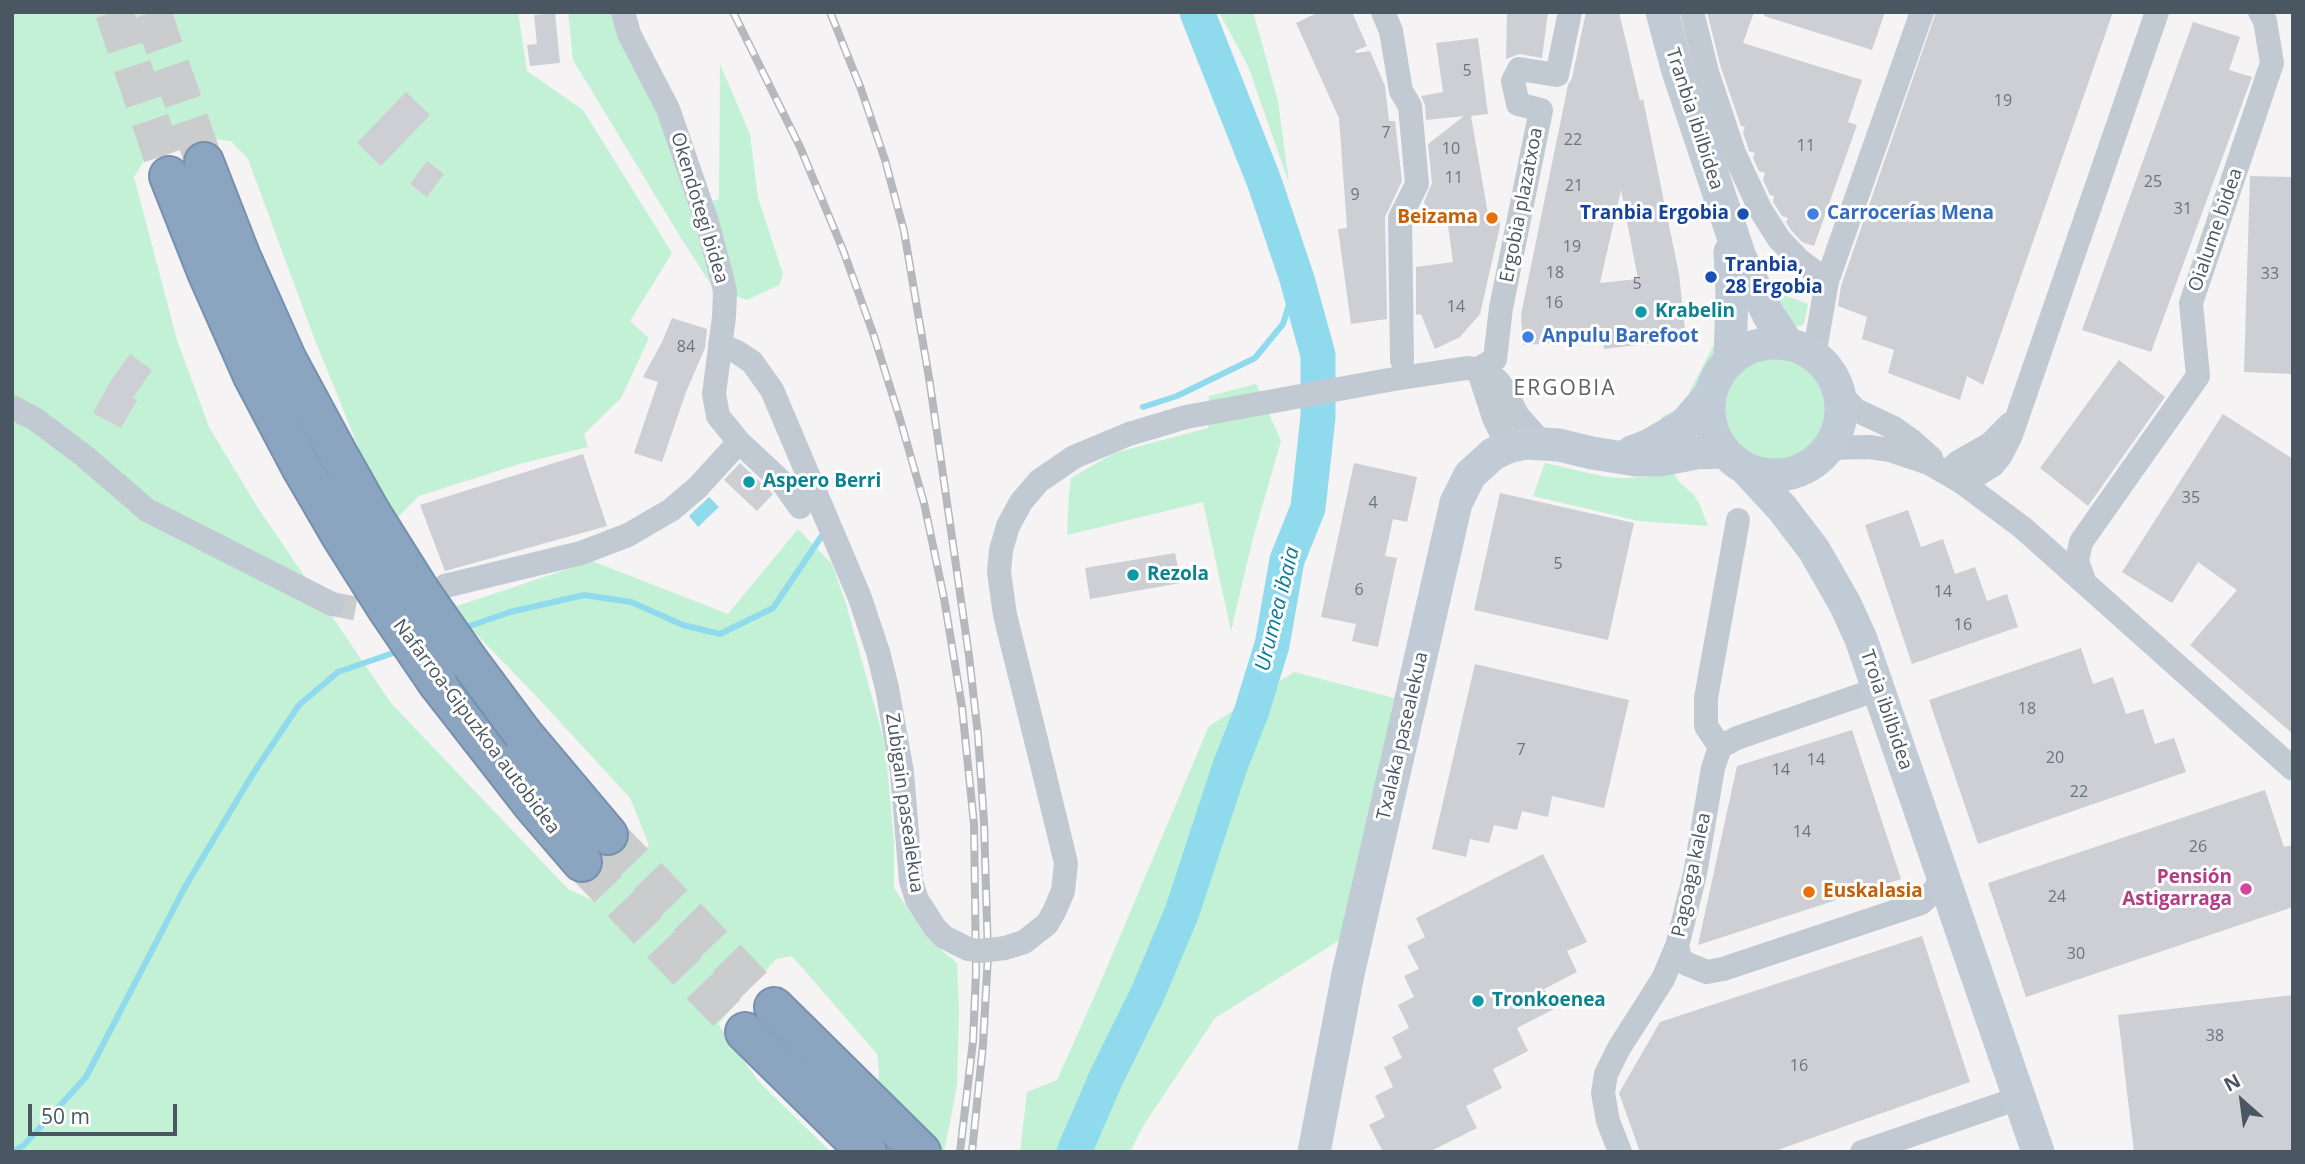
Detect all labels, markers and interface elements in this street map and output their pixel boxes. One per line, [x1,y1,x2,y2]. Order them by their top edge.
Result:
street label: Tranbia ibilbidea [1660,45,1728,193]
house number: 5 [1462,61,1472,81]
house number: 19 [1994,91,2012,111]
house number: 7 [1381,123,1391,143]
street label: Ergobia plazatxoa [1496,126,1548,284]
street label: Okendotegi bidea [665,130,733,286]
house number: 22 [1564,130,1582,150]
house number: 11 [1797,136,1815,156]
house number: 10 [1442,139,1460,159]
street label: Oialume bidea [2184,165,2248,295]
house number: 11 [1445,168,1463,188]
house number: 25 [2144,172,2162,192]
house number: 21 [1565,176,1583,196]
house number: 9 [1350,185,1360,205]
house number: 31 [2174,199,2192,219]
place label: Tranbia Ergobia [1580,203,1729,225]
place label: Carrocerías Mena [1827,203,1994,225]
marker: Tranbia Ergobia [1735,206,1751,222]
marker: Carrocerías Mena [1805,206,1821,222]
place label: Beizama [1397,207,1478,229]
marker: Beizama [1484,210,1500,226]
house number: 19 [1563,237,1581,257]
place label: Tranbia, 28 Ergobia [1725,255,1823,299]
house number: 18 [1546,263,1564,283]
house number: 33 [2261,264,2279,284]
marker: Tranbia, 28 Ergobia [1703,269,1719,285]
house number: 5 [1632,274,1642,294]
house number: 16 [1545,293,1563,313]
house number: 14 [1447,297,1465,317]
place label: Krabelin [1655,301,1735,323]
marker: Krabelin [1633,304,1649,320]
place label: Anpulu Barefoot [1542,326,1699,348]
marker: Anpulu Barefoot [1520,329,1536,345]
house number: 84 [677,337,695,357]
district label: ERGOBIA [1514,376,1616,402]
place label: Aspero Berri [763,471,881,493]
marker: Aspero Berri [741,474,757,490]
house number: 35 [2182,488,2200,508]
house number: 4 [1368,493,1378,513]
water label: Urumea ibaia [1250,544,1306,674]
house number: 5 [1553,554,1563,574]
place label: Rezola [1147,564,1209,586]
marker: Rezola [1125,567,1141,583]
house number: 6 [1354,580,1364,600]
house number: 14 [1934,582,1952,602]
street label: Nafarroa-Gipuzkoa autobidea [388,615,564,839]
house number: 16 [1954,615,1972,635]
street label: Troia ibilbidea [1855,647,1917,773]
street label: Txalaka pasealekua [1373,650,1433,822]
house number: 18 [2018,699,2036,719]
street label: Zubigain pasealekua [880,712,928,894]
house number: 7 [1516,740,1526,760]
house number: 20 [2046,748,2064,768]
house number: 14 [1807,750,1825,770]
house number: 14 [1772,760,1790,780]
house number: 22 [2070,782,2088,802]
street label: Pagoaga kalea [1668,811,1716,939]
house number: 14 [1793,822,1811,842]
house number: 26 [2189,837,2207,857]
place label: Pensión Astigarraga [2122,867,2232,911]
place label: Euskalasia [1823,881,1923,903]
marker: Pensión Astigarraga [2238,881,2254,897]
marker: Euskalasia [1801,884,1817,900]
house number: 24 [2048,887,2066,907]
house number: 30 [2067,944,2085,964]
place label: Tronkoenea [1492,990,1606,1012]
marker: Tronkoenea [1470,993,1486,1009]
house number: 38 [2206,1026,2224,1046]
house number: 16 [1790,1056,1808,1076]
north arrow [2207,1066,2277,1136]
text: N [2219,1067,2245,1098]
scale bar [32,1090,180,1134]
text: 50 m [41,1102,90,1130]

